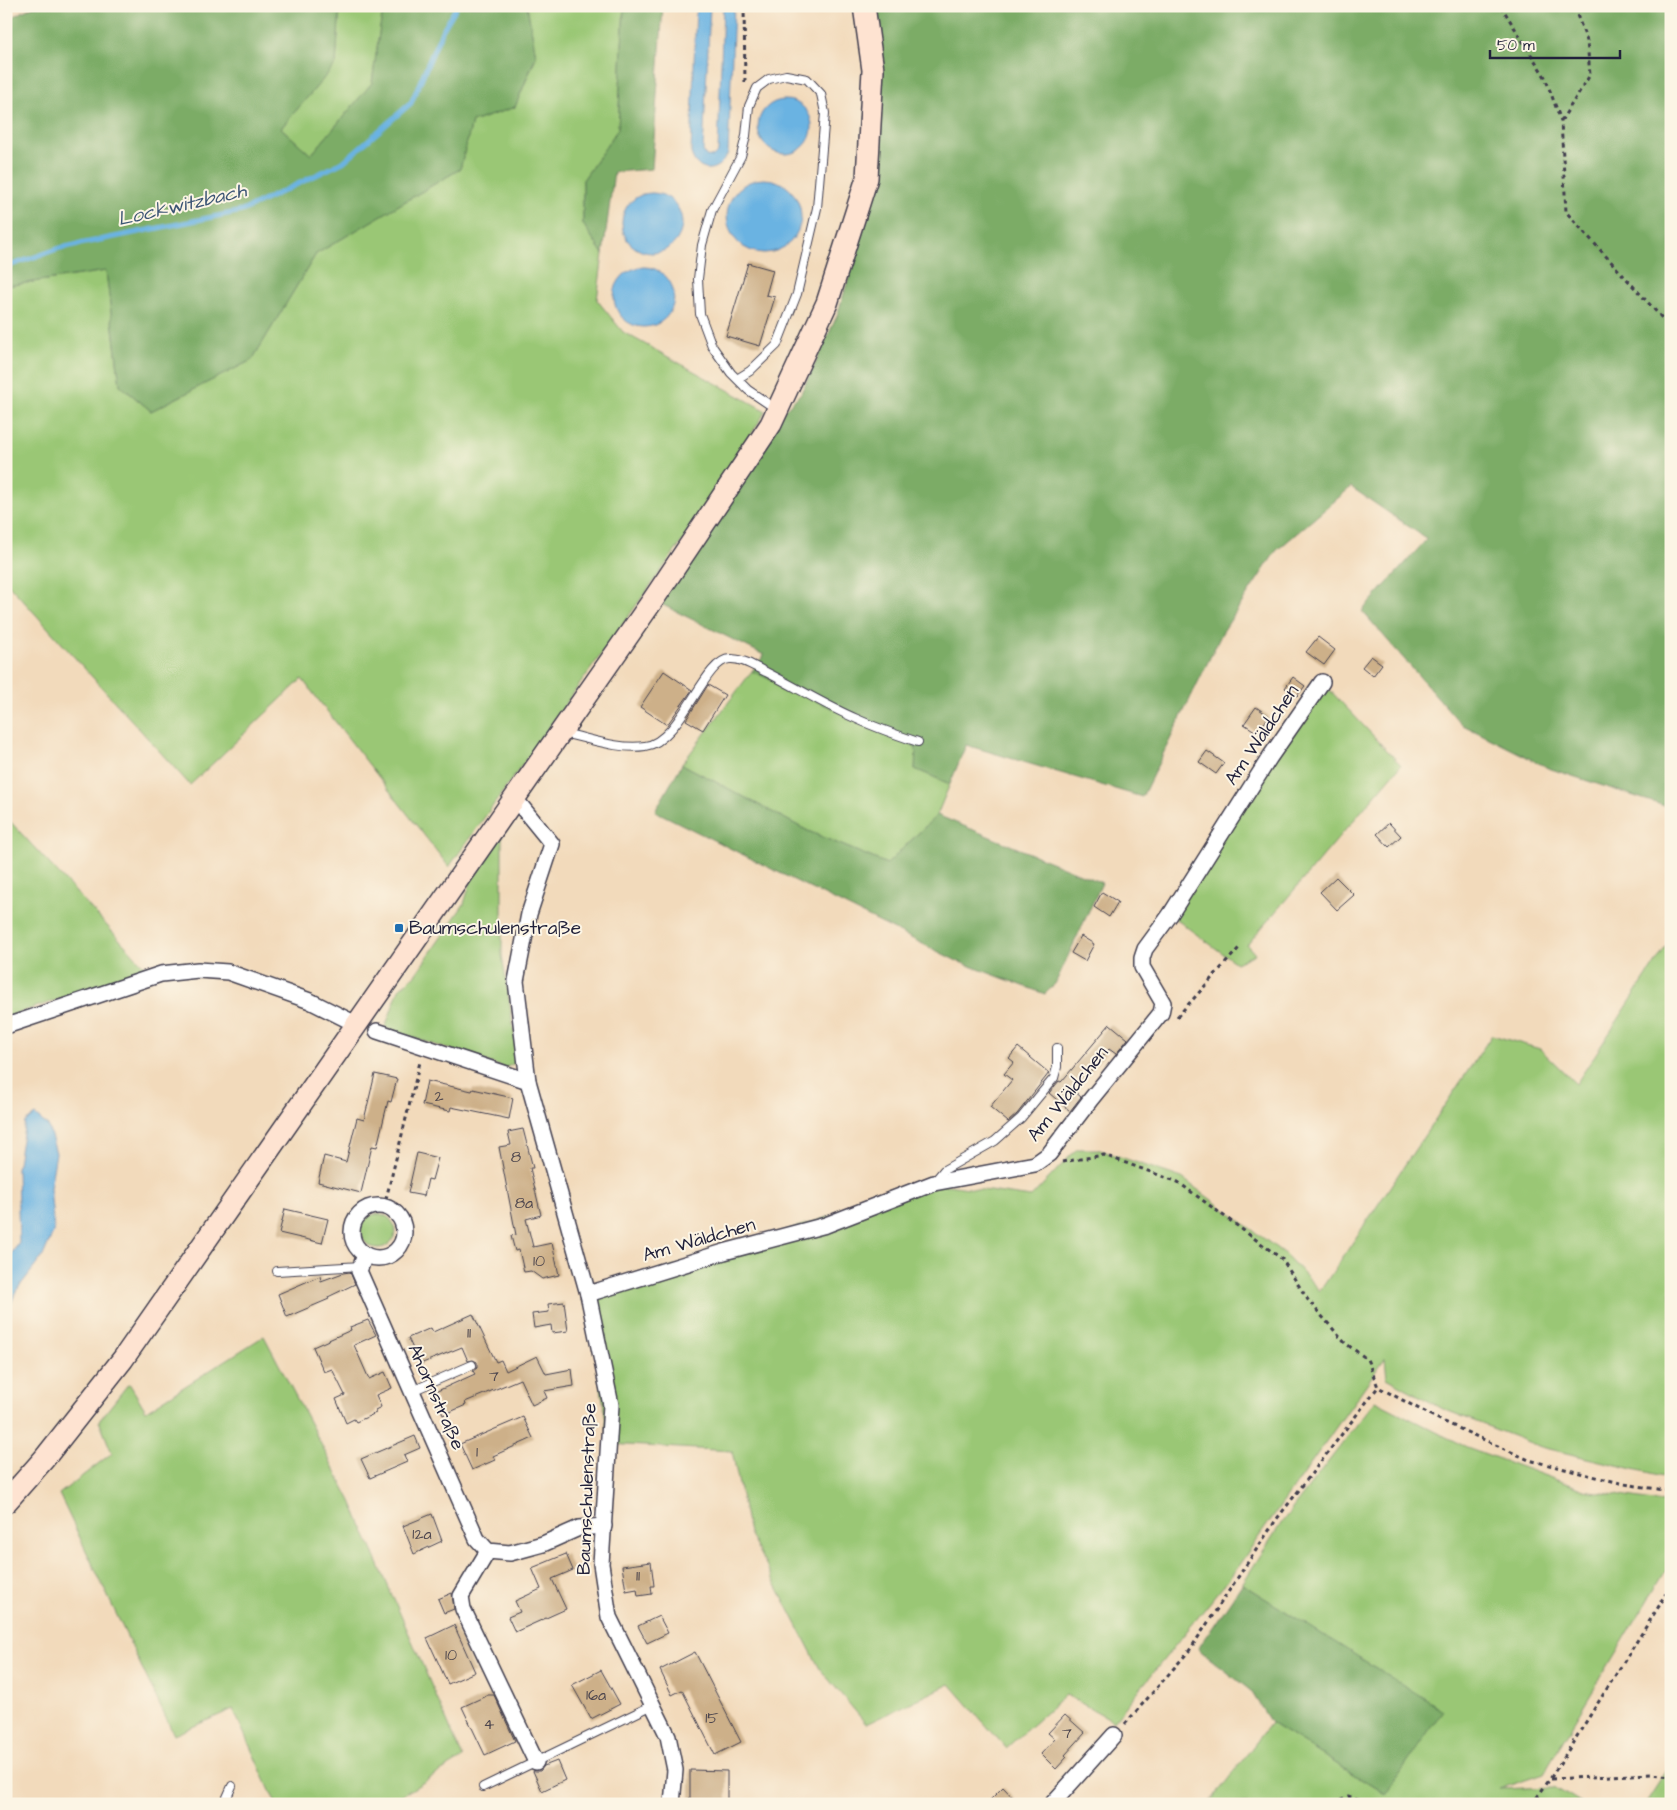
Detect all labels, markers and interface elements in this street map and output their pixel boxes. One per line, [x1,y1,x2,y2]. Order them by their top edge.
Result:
scale bar [1490,28,1620,60]
text: 50 m [1497,35,1535,56]
water label: Lockwitzbach [115,176,250,233]
street label: Am Wäldchen [1218,679,1306,791]
place label: Baumschulenstraße [409,915,581,942]
marker: Baumschulenstraße [393,922,405,934]
street label: Am Wäldchen [1021,1040,1115,1148]
house number: 2 [434,1085,444,1107]
house number: 8 [511,1146,521,1168]
house number: 8a [515,1192,533,1214]
street label: Am Wäldchen [640,1211,758,1269]
house number: 10 [533,1250,545,1272]
house number: 11 [467,1322,471,1344]
street label: Ahornstraße [401,1340,471,1454]
house number: 7 [489,1365,499,1387]
street label: Baumschulenstraße [571,1403,603,1575]
house number: 1 [476,1441,478,1463]
house number: 12a [412,1523,432,1545]
house number: 11 [636,1565,640,1587]
house number: 10 [445,1644,457,1666]
house number: 16a [586,1684,606,1706]
house number: 15 [705,1707,719,1729]
house number: 4 [484,1713,495,1735]
house number: 7 [1062,1722,1072,1744]

